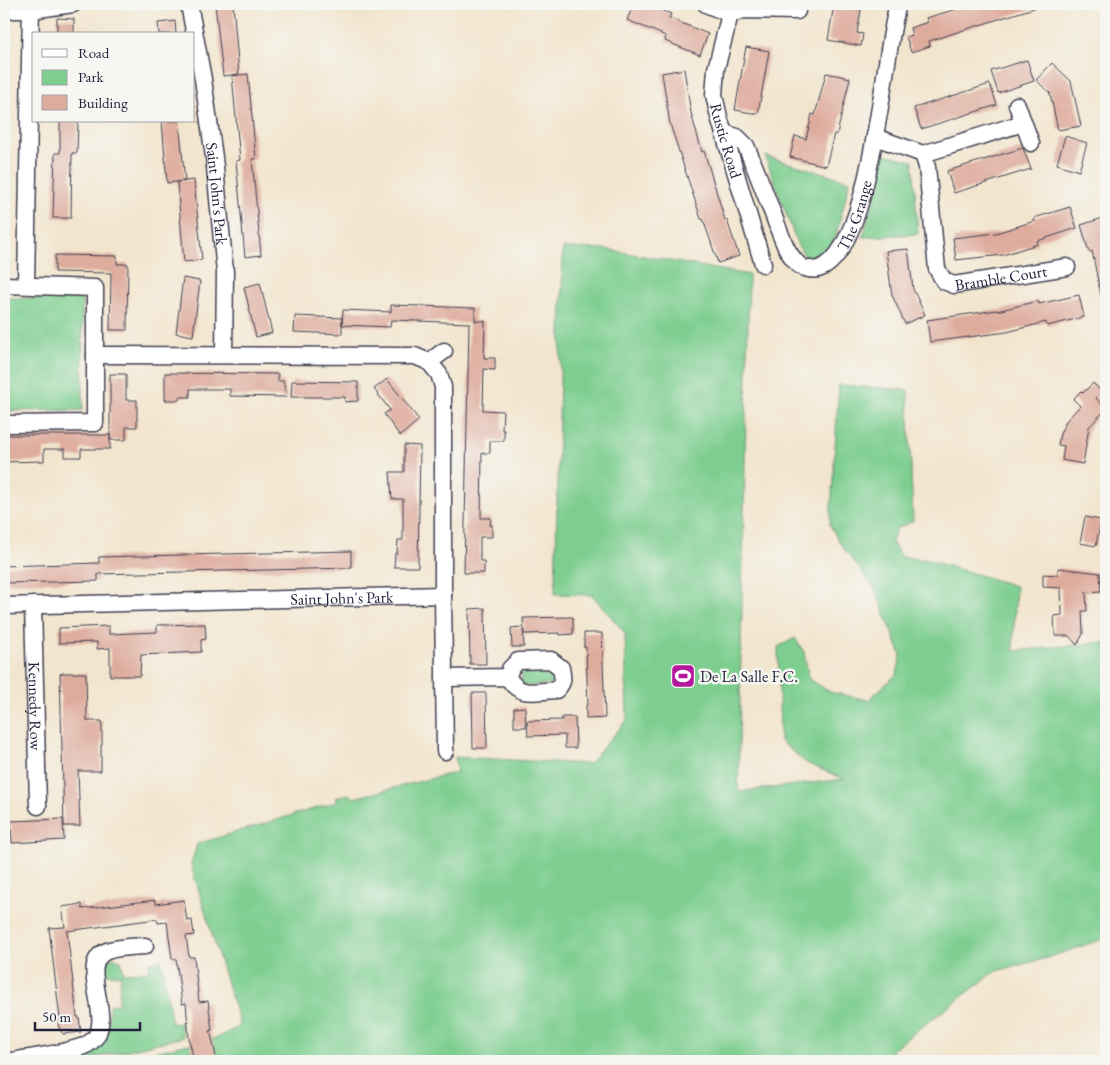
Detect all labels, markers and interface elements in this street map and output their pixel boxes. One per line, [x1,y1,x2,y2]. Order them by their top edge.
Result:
legend [32,32,195,122]
text: Road [78,43,110,62]
text: Park [78,67,105,86]
text: Building [78,93,128,112]
street label: Rustic Road [705,101,747,182]
street label: Saint John's Park [201,141,232,247]
street label: The Grange [832,178,877,255]
street label: Bramble Court [953,260,1048,296]
street label: Saint John's Park [290,586,394,610]
street label: Kennedy Row [23,661,47,752]
sports icon: De La Salle F.C. [670,663,696,689]
place label: De La Salle F.C. [700,666,798,687]
scale bar [35,1000,140,1032]
text: 50 m [42,1007,71,1026]

